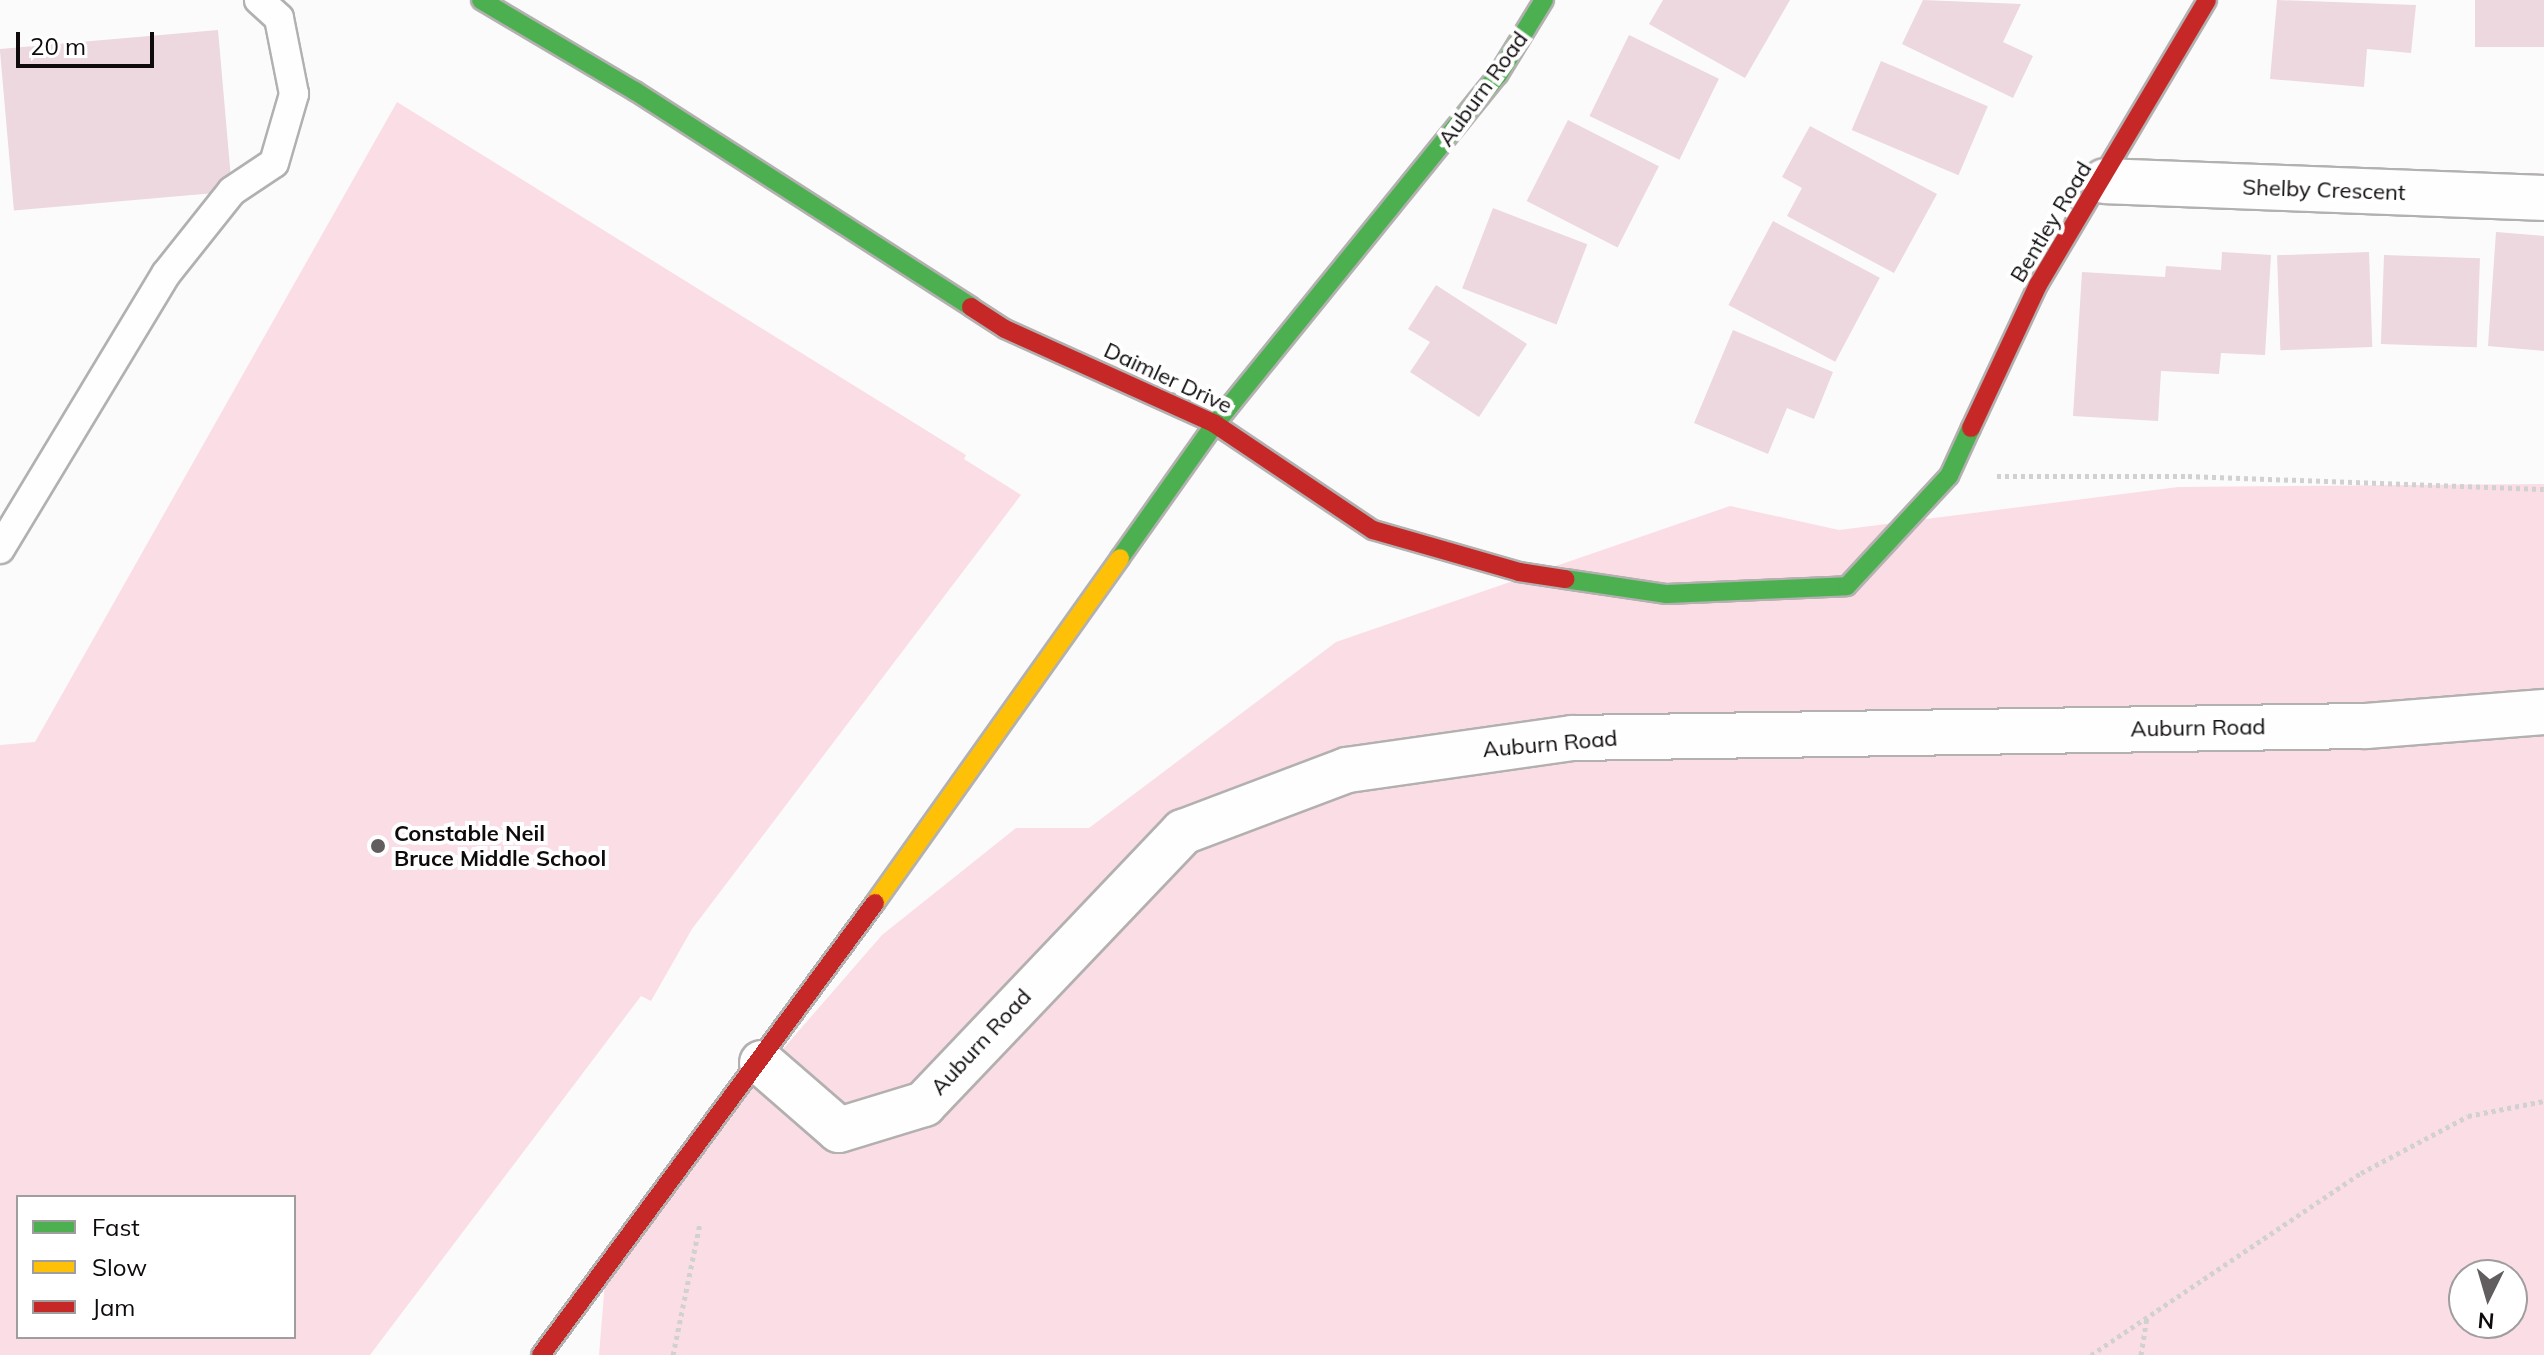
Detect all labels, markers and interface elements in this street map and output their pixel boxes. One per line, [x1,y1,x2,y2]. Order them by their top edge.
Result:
scale bar [20,16,158,66]
street label: Auburn Road [1433,27,1533,151]
text: 20 m [30,31,86,61]
street label: Bentley Road [2005,157,2097,287]
street label: Shelby Crescent [2242,174,2406,206]
street label: Daimler Drive [1100,337,1236,419]
street label: Auburn Road [2130,714,2266,742]
street label: Auburn Road [1481,725,1619,763]
place label: Constable Neil Bruce Middle School [394,820,606,872]
marker: Constable Neil Bruce Middle School [369,837,387,855]
street label: Auburn Road [925,984,1037,1100]
legend [16,1195,296,1339]
text: Fast [92,1212,140,1242]
text: Slow [92,1252,147,1282]
north arrow [2448,1259,2528,1339]
text: Jam [92,1292,135,1322]
text: N [2477,1306,2496,1336]

